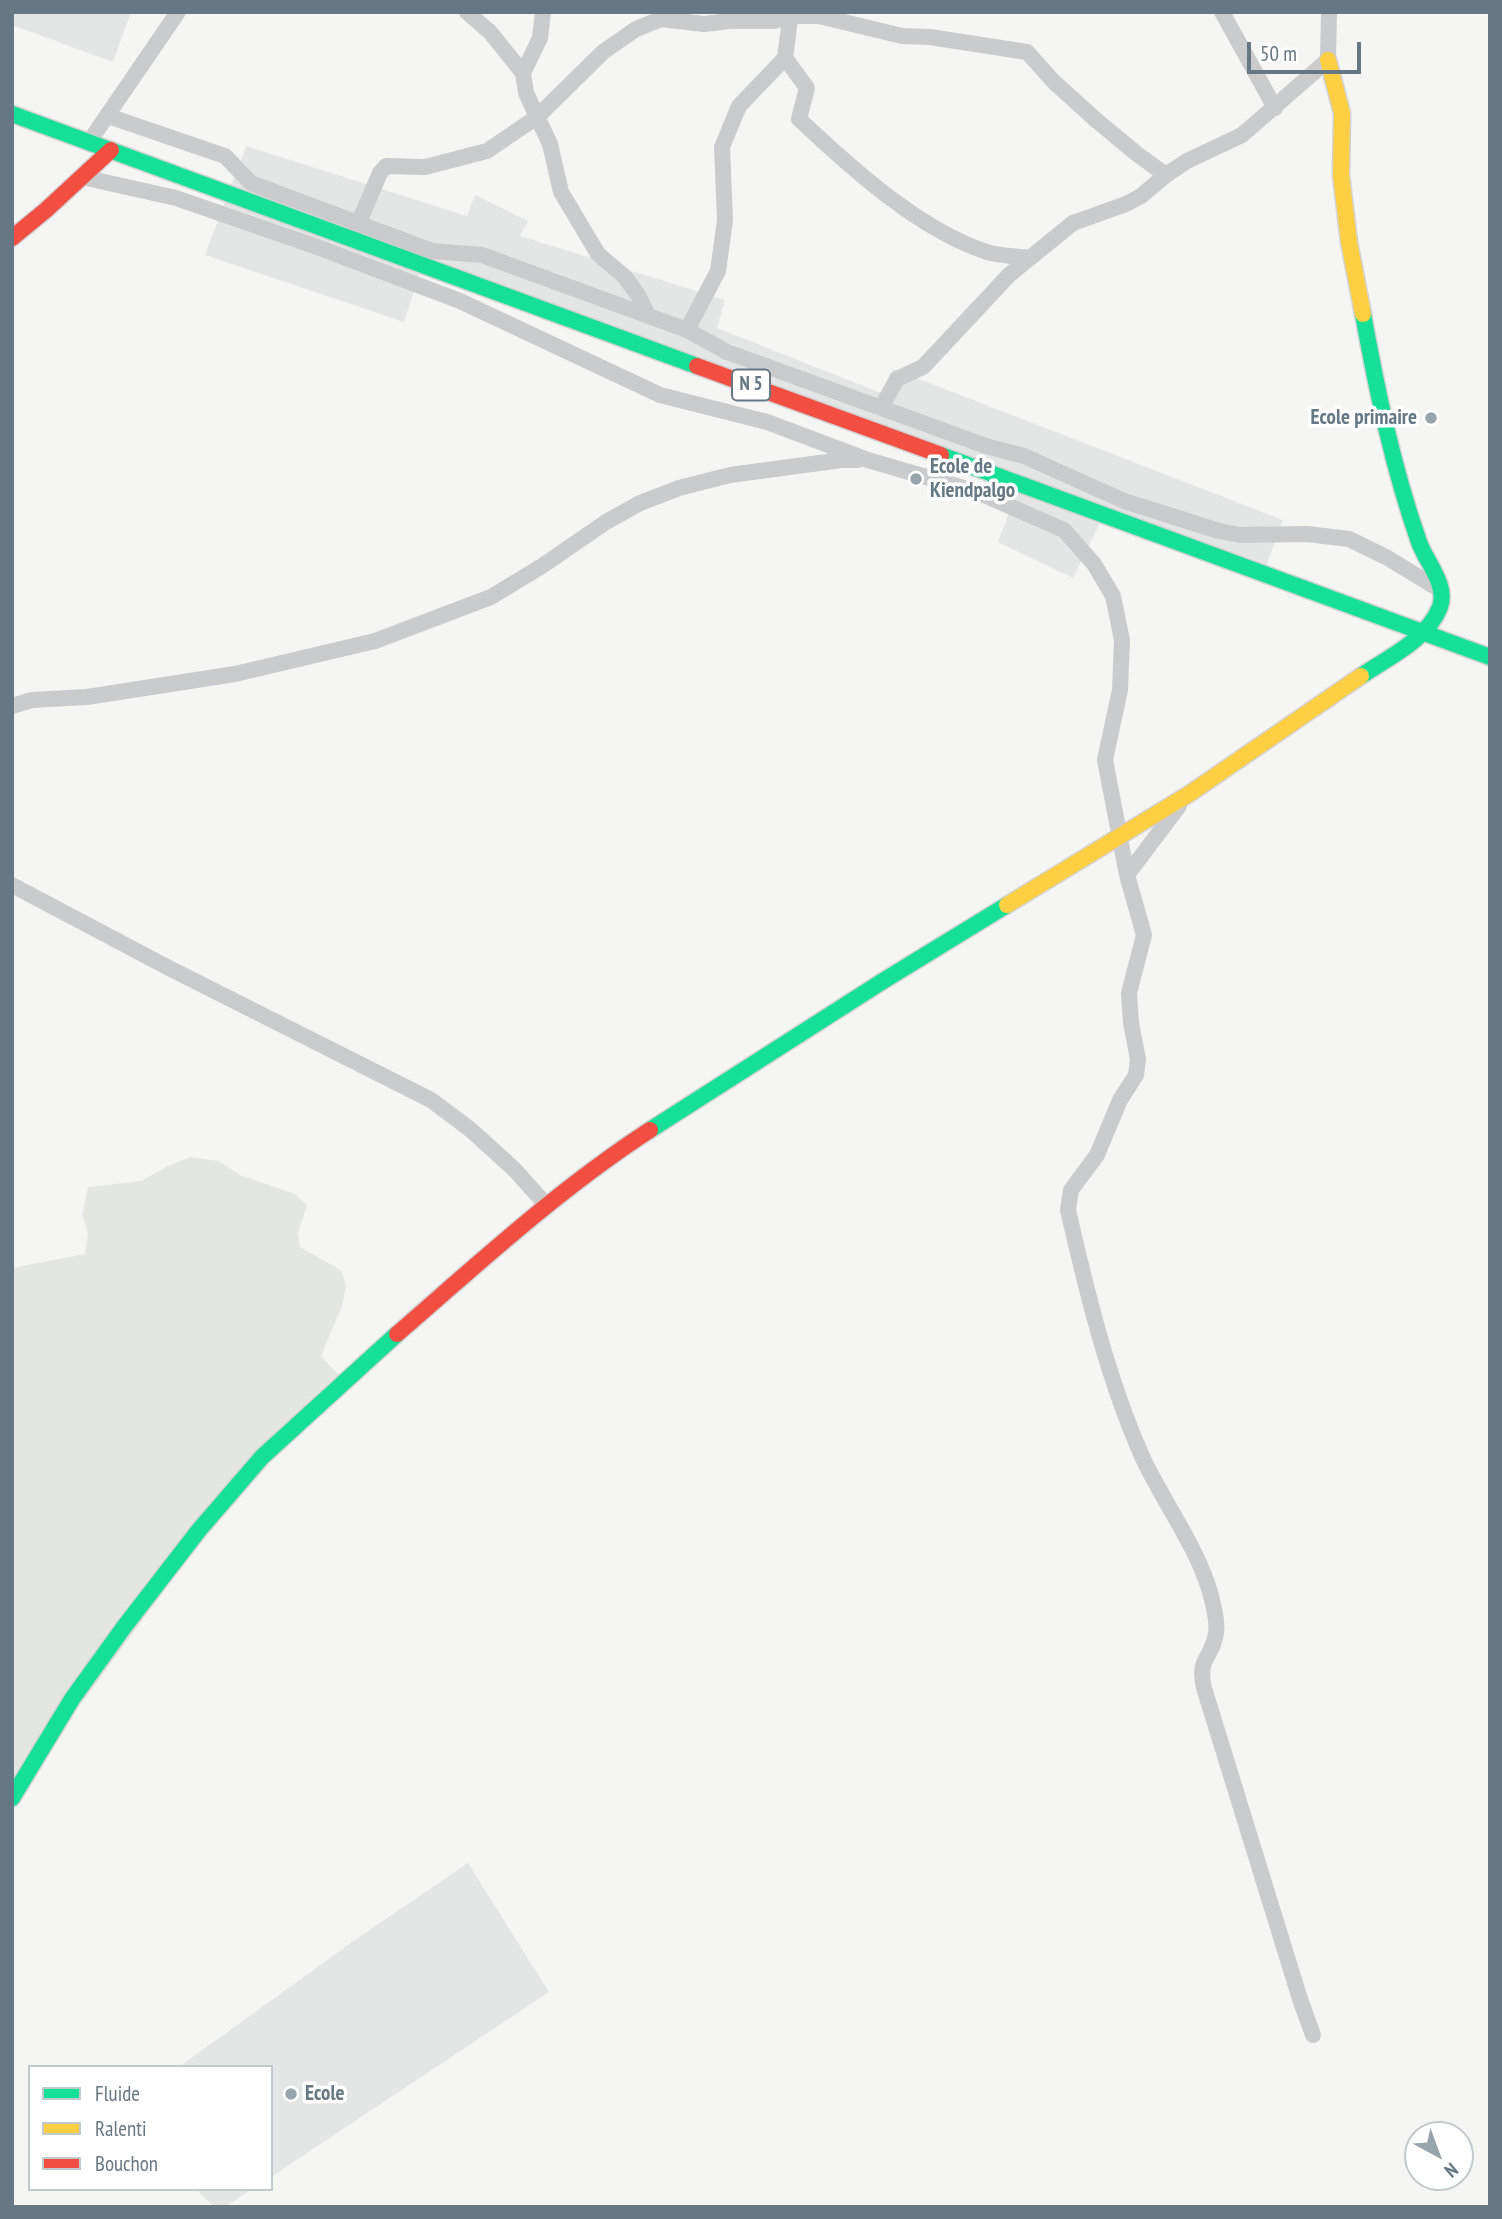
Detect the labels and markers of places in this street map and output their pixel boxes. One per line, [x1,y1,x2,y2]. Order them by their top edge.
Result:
place label: Ecole primaire [1310,405,1417,431]
marker: Ecole primaire [1423,410,1439,426]
place label: Ecole de Kiendpalgo [930,454,1015,504]
marker: Ecole de Kiendpalgo [908,471,924,487]
place label: Ecole [305,2081,345,2107]
marker: Ecole [283,2086,299,2102]

